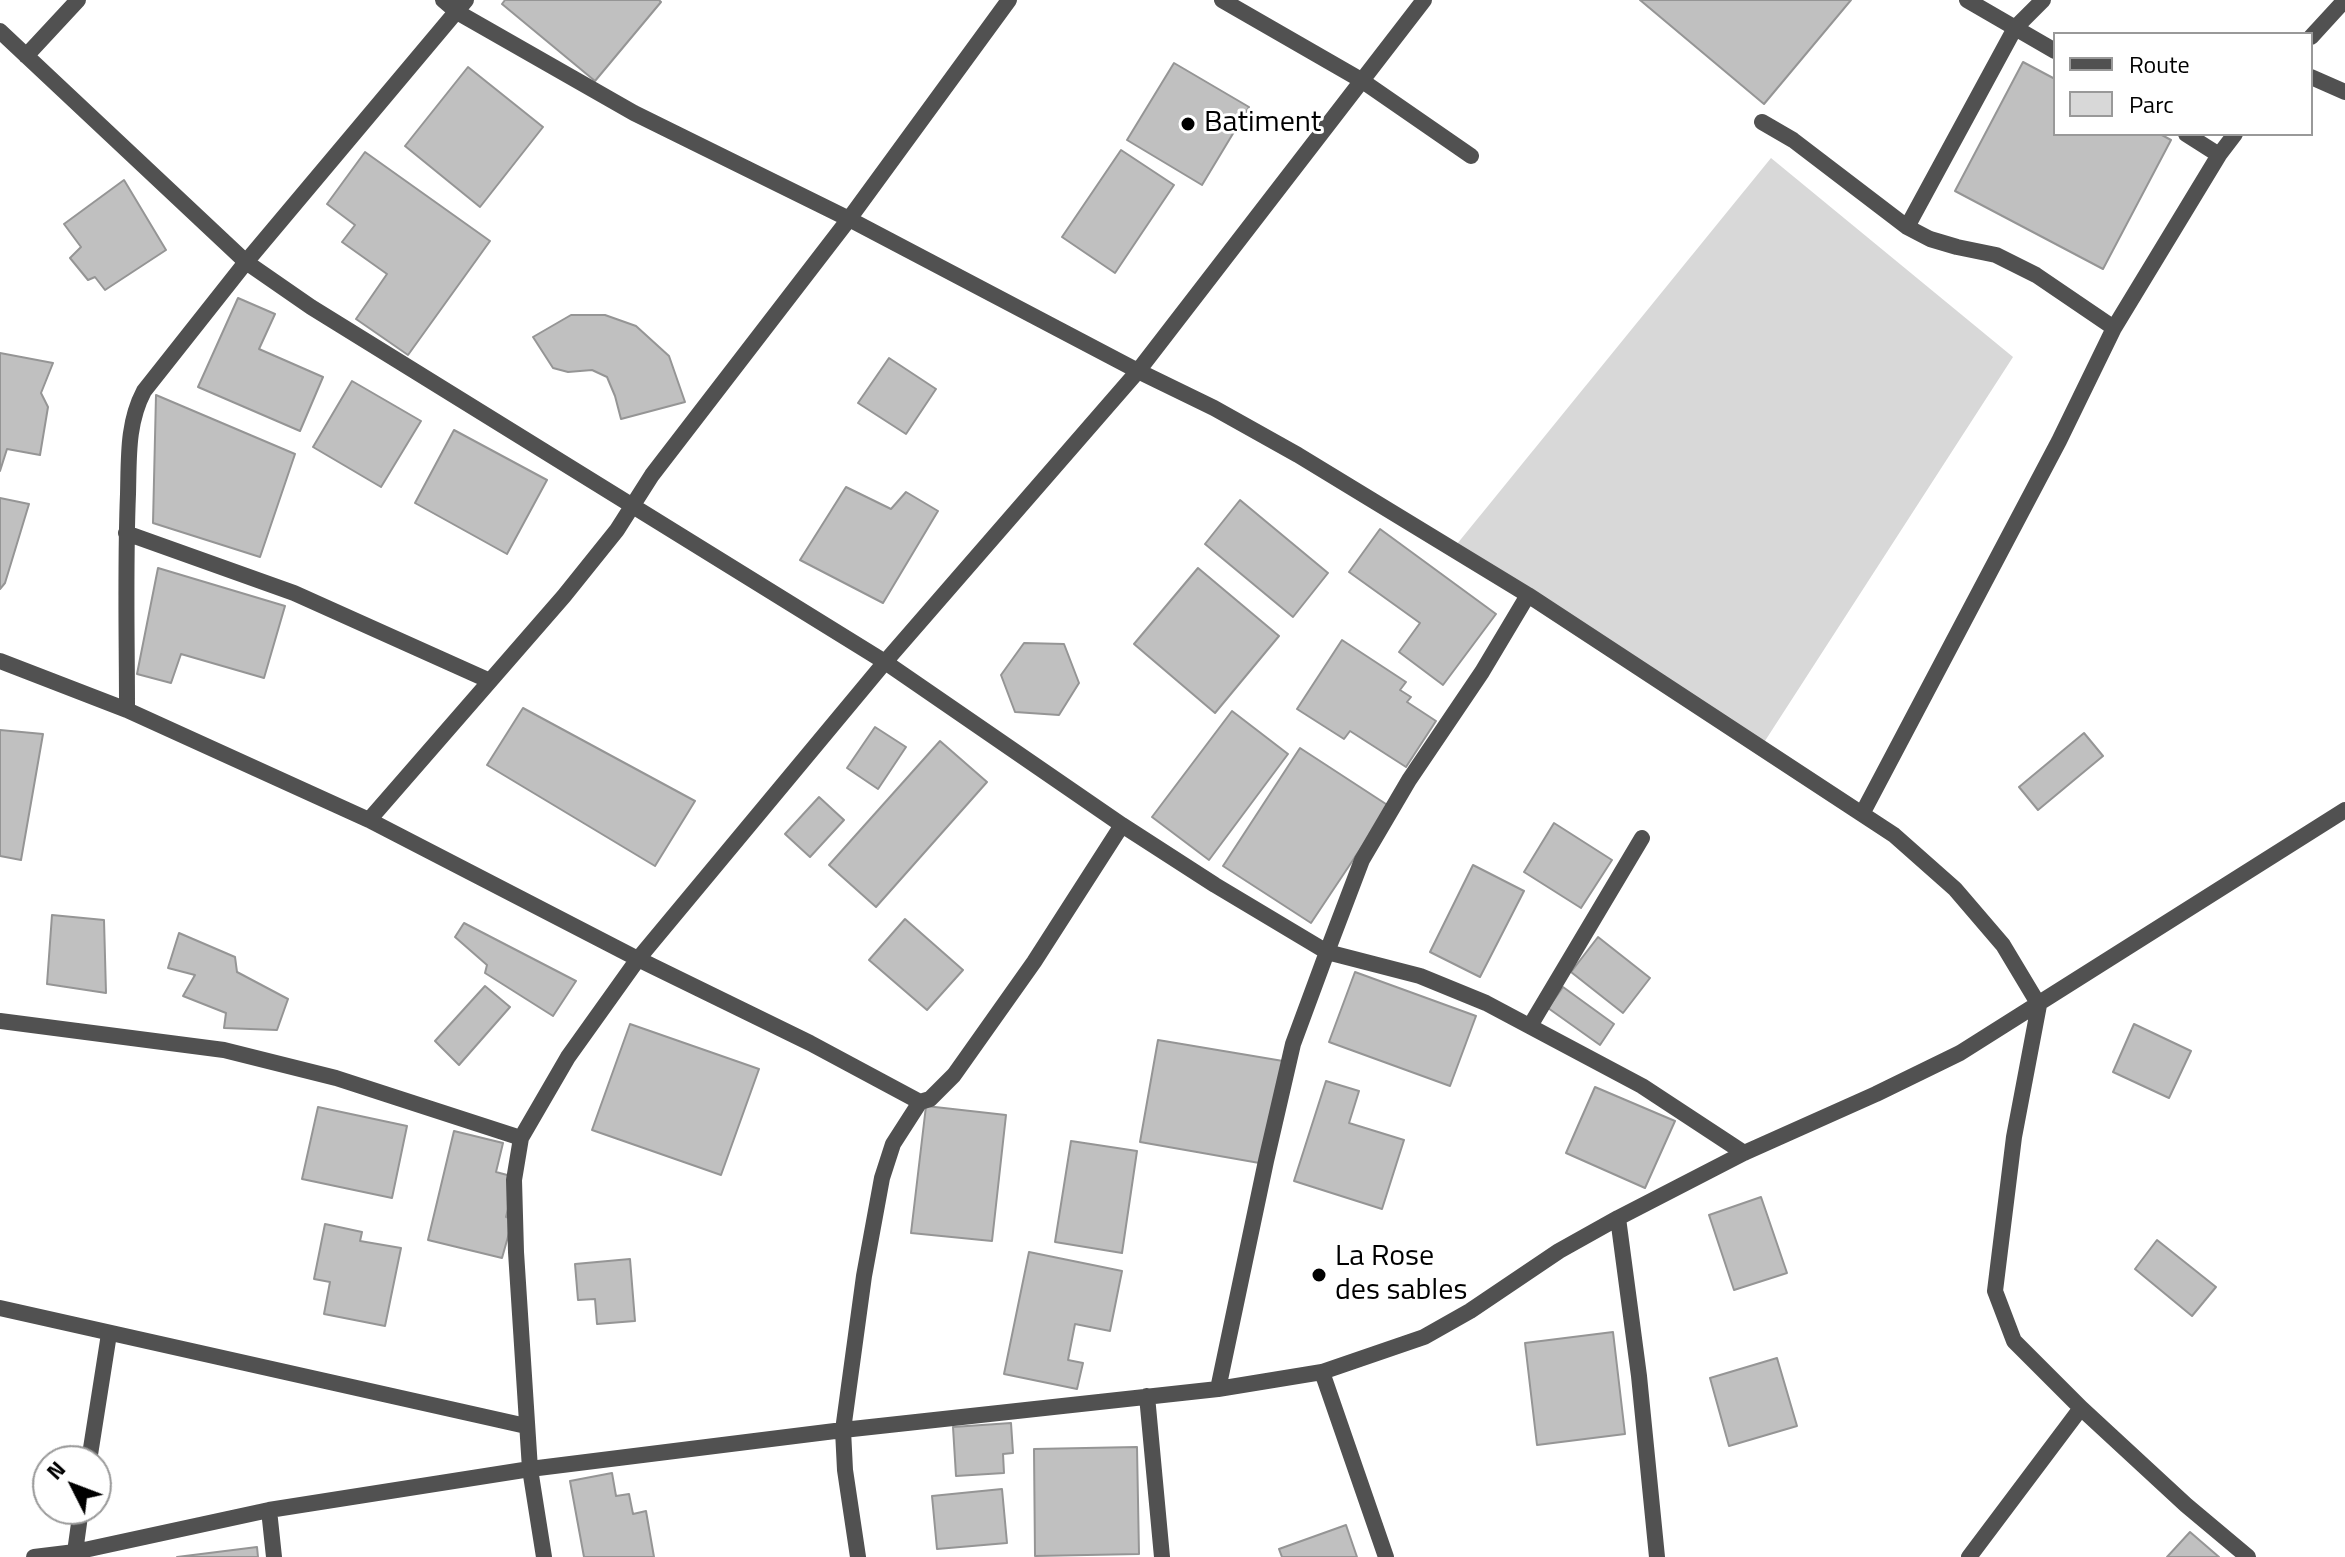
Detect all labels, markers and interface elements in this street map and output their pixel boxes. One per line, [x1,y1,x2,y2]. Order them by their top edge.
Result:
legend [2053,32,2313,136]
text: Route [2129,46,2190,82]
text: Parc [2129,86,2174,122]
place label: Batiment [1204,106,1321,142]
marker: Batiment [1179,115,1197,133]
place label: La Rose des sables [1335,1240,1467,1310]
marker: La Rose des sables [1310,1266,1328,1284]
north arrow [32,1445,112,1525]
text: N [38,1453,73,1487]

